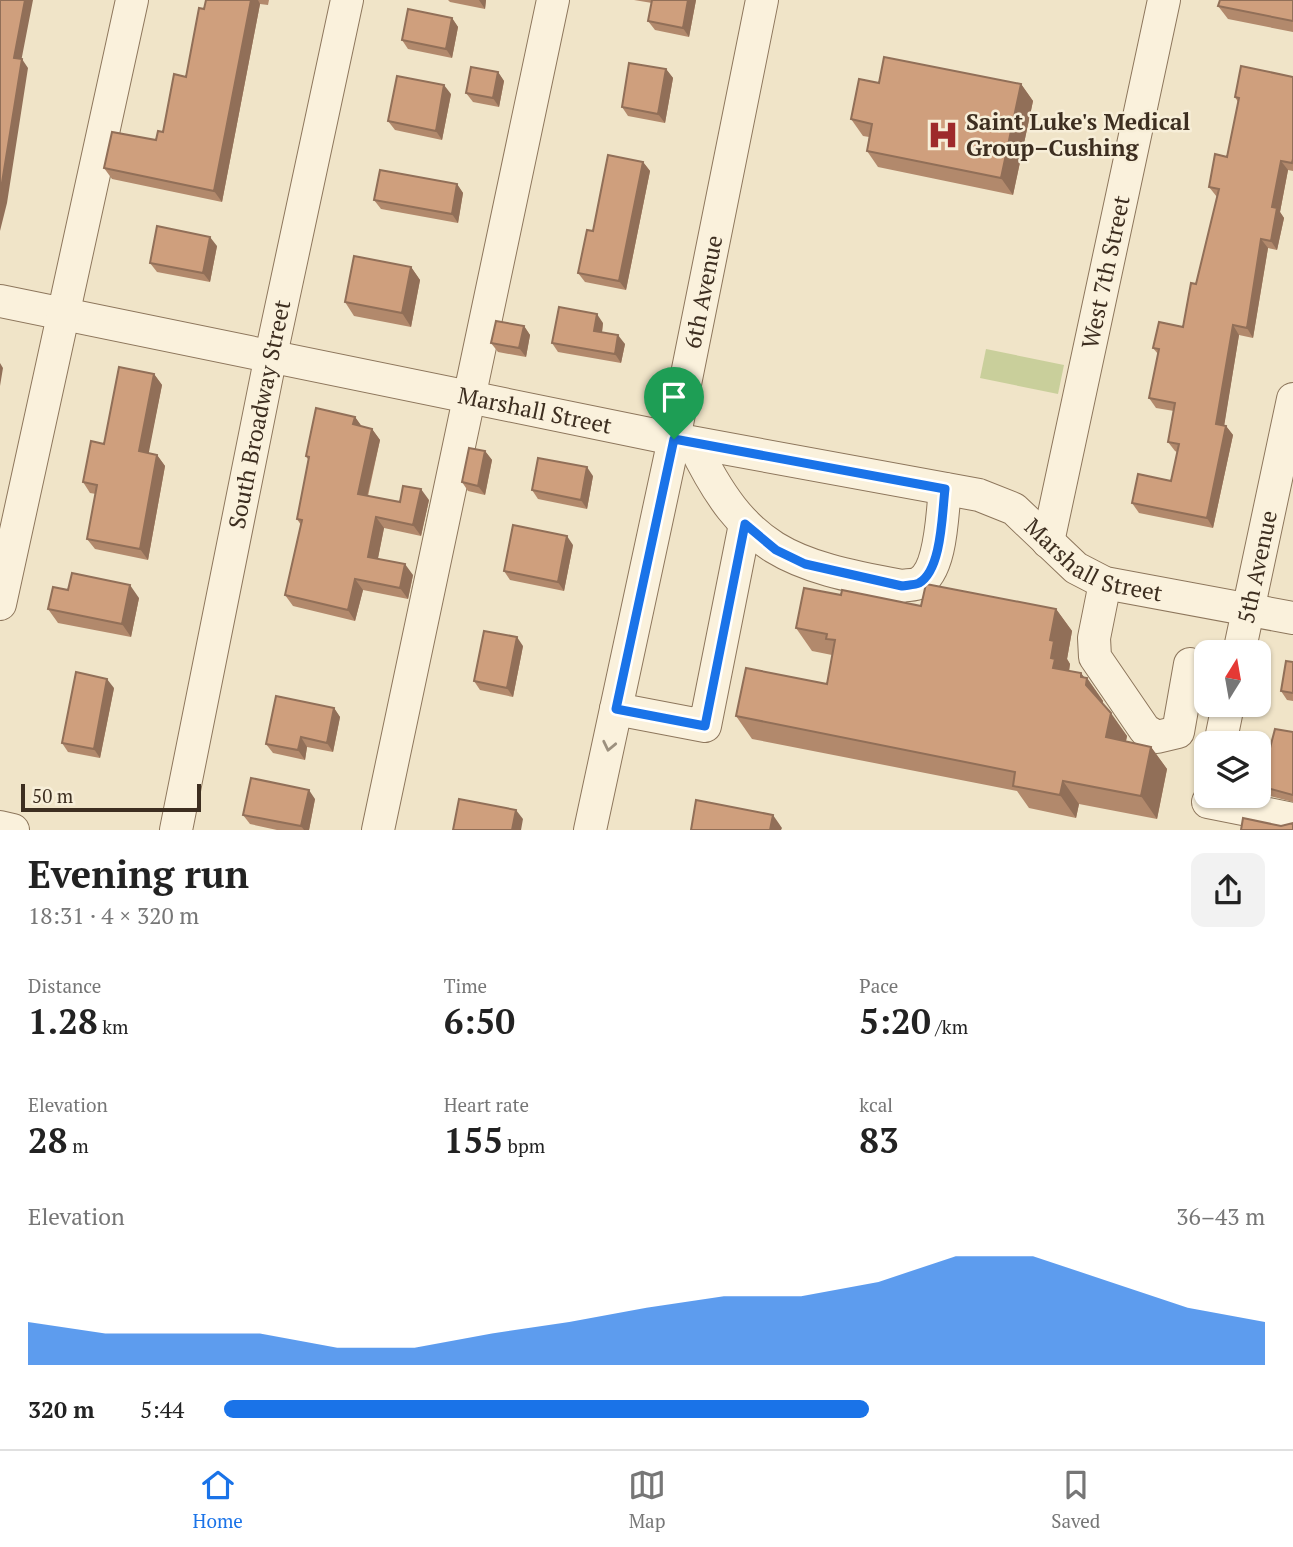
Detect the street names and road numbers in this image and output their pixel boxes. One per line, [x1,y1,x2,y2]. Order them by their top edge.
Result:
street label: West 7th Street [1074,192,1137,352]
street label: 6th Avenue [677,232,729,351]
street label: South Broadway Street [221,296,298,531]
street label: Marshall Street [455,379,615,441]
street label: 5th Avenue [1230,507,1284,626]
street label: Marshall Street [1018,511,1166,608]

